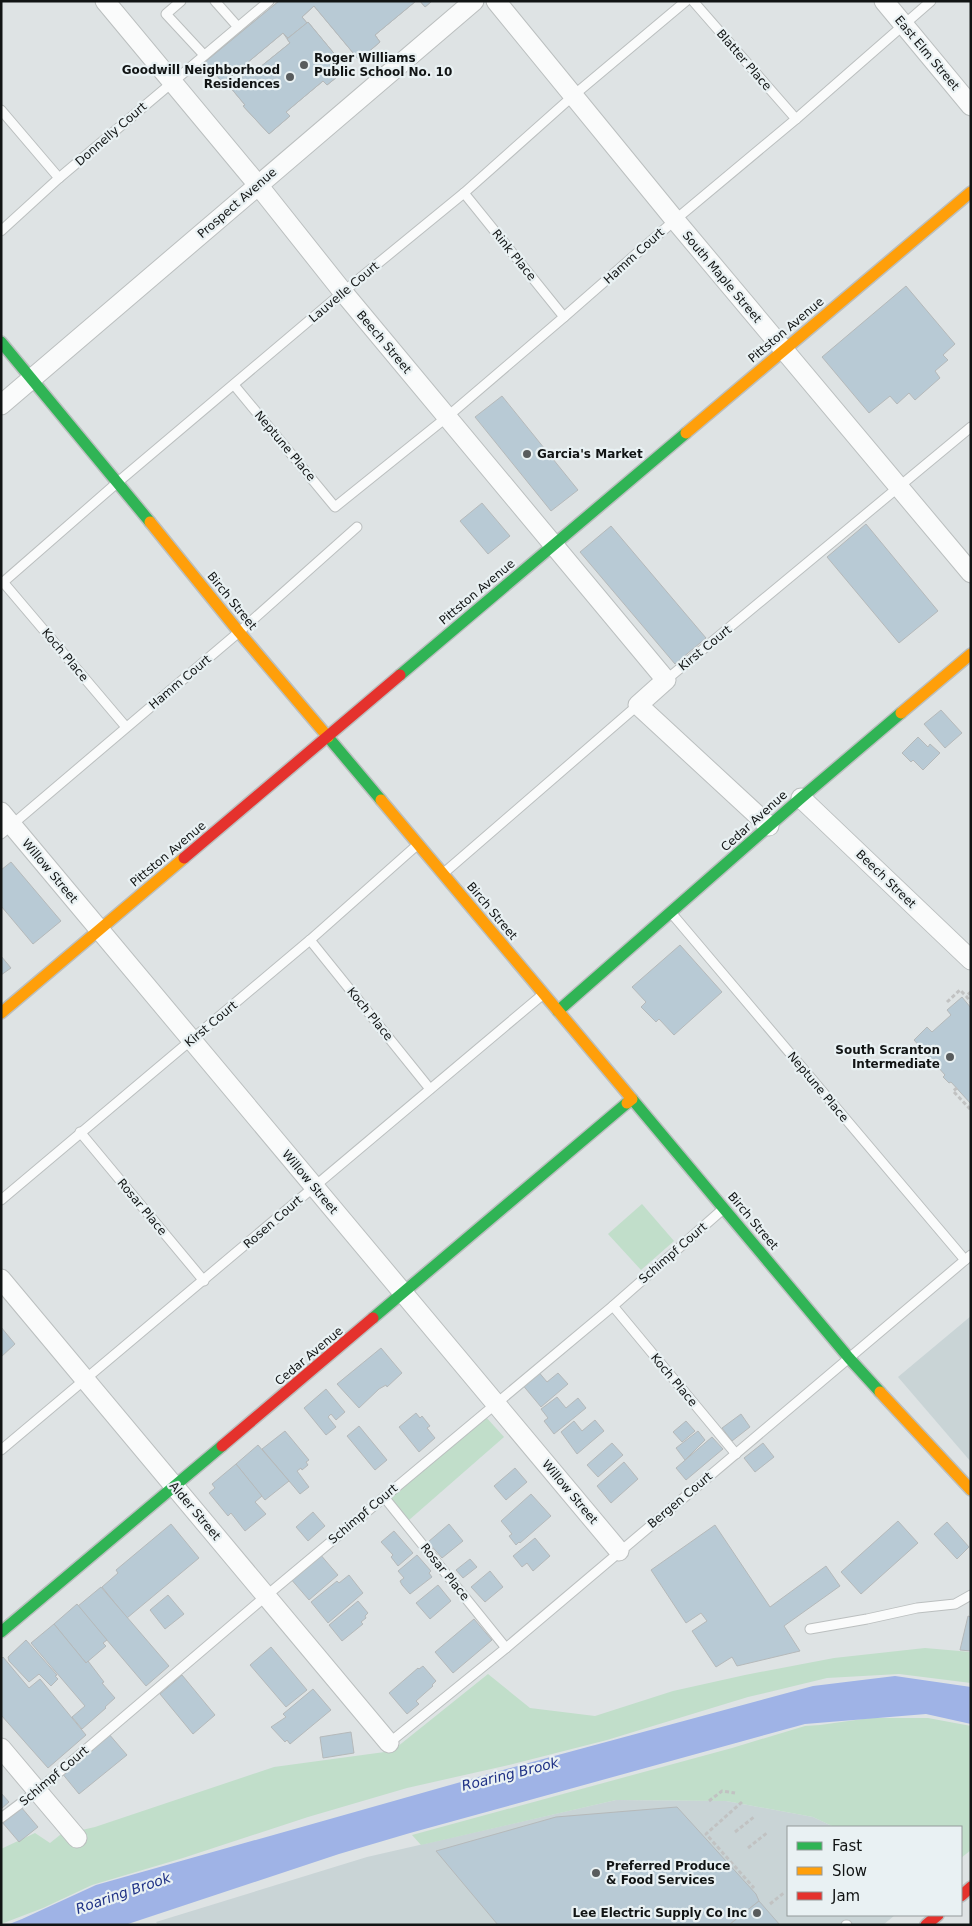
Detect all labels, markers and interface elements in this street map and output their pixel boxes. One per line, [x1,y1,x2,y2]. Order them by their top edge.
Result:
street label: East Elm Street [892,13,962,93]
street label: Blatter Place [714,27,774,93]
place label: Roger Williams Public School No. 10 [314,51,452,79]
marker: Roger Williams Public School No. 10 [298,59,310,71]
place label: Goodwill Neighborhood Residences [122,63,280,91]
marker: Goodwill Neighborhood Residences [284,71,296,83]
street label: Donnelly Court [73,99,150,169]
street label: Prospect Avenue [195,165,279,241]
street label: Hamm Court [601,225,667,287]
street label: Rink Place [489,227,539,283]
street label: South Maple Street [680,228,765,326]
street label: Lauvelle Court [306,259,382,325]
street label: Pittston Avenue [745,294,827,366]
street label: Beech Street [354,308,414,376]
street label: Neptune Place [252,408,318,484]
place label: Garcia's Market [537,447,643,461]
marker: Garcia's Market [521,448,533,460]
street label: Pittston Avenue [436,556,518,628]
street label: Birch Street [204,569,260,633]
street label: Kirst Court [676,622,734,674]
street label: Koch Place [39,626,91,684]
street label: Hamm Court [146,652,214,712]
street label: Cedar Avenue [718,788,790,854]
street label: Pittston Avenue [127,818,209,890]
street label: Willow Street [19,836,81,906]
street label: Beech Street [853,847,919,911]
street label: Birch Street [464,879,520,943]
street label: Koch Place [344,985,396,1043]
street label: Kirst Court [182,998,240,1050]
place label: South Scranton Intermediate [835,1043,940,1071]
street label: Neptune Place [785,1049,851,1125]
marker: South Scranton Intermediate [944,1051,956,1063]
street label: Willow Street [279,1147,341,1217]
street label: Rosar Place [114,1176,170,1238]
street label: Birch Street [725,1189,781,1253]
street label: Rosen Court [241,1193,305,1251]
street label: Schimpf Court [636,1219,710,1286]
street label: Cedar Avenue [272,1324,346,1388]
street label: Koch Place [648,1351,700,1409]
street label: Willow Street [539,1457,601,1527]
street label: Bergen Court [645,1469,715,1531]
street label: Alder Street [167,1479,224,1543]
street label: Schimpf Court [326,1481,400,1547]
street label: Rosar Place [418,1541,472,1603]
street label: Schimpf Court [17,1743,91,1809]
water label: Roaring Brook [460,1754,561,1794]
legend [787,1826,962,1916]
text: Fast [832,1837,862,1855]
place label: Preferred Produce & Food Services [606,1859,730,1887]
text: Slow [832,1862,867,1880]
marker: Preferred Produce & Food Services [590,1867,602,1879]
water label: Roaring Brook [73,1869,173,1917]
text: Jam [831,1887,860,1905]
place label: Lee Electric Supply Co Inc [572,1906,747,1920]
marker: Lee Electric Supply Co Inc [751,1907,763,1919]

